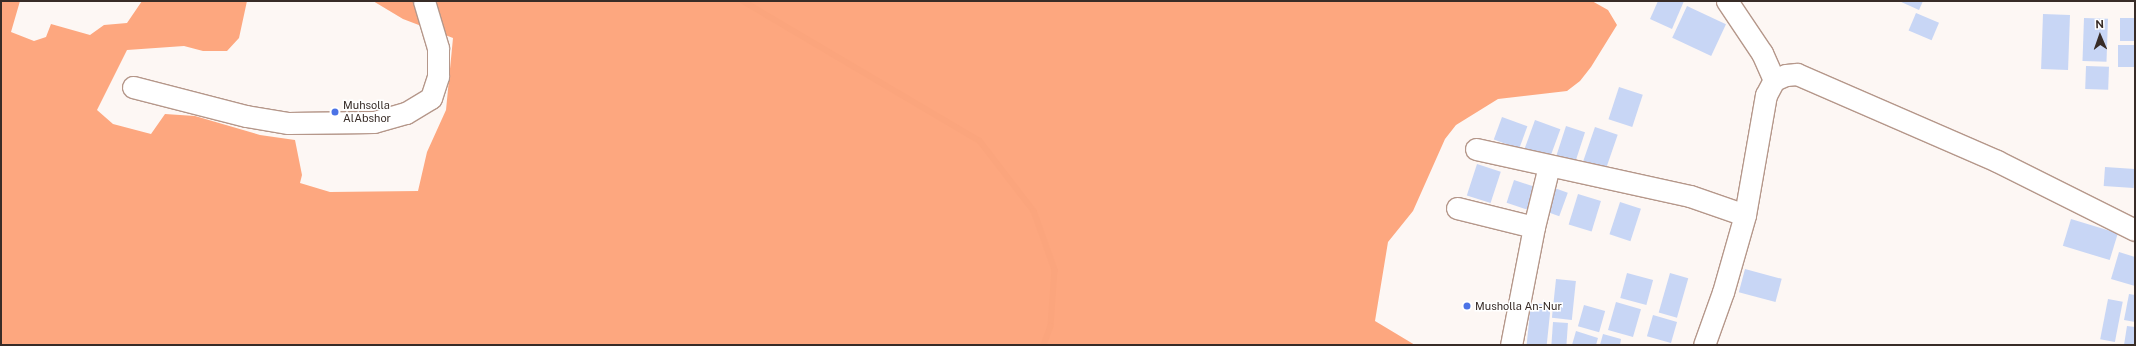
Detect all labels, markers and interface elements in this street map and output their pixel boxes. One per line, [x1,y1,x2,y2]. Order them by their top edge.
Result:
north arrow [2080,16,2120,56]
text: N [2095,18,2104,30]
place label: Muhsolla AlAbshor [343,99,391,125]
marker: Muhsolla AlAbshor [330,107,340,117]
place label: Musholla An-Nur [1475,299,1562,313]
marker: Musholla An-Nur [1462,301,1472,311]

